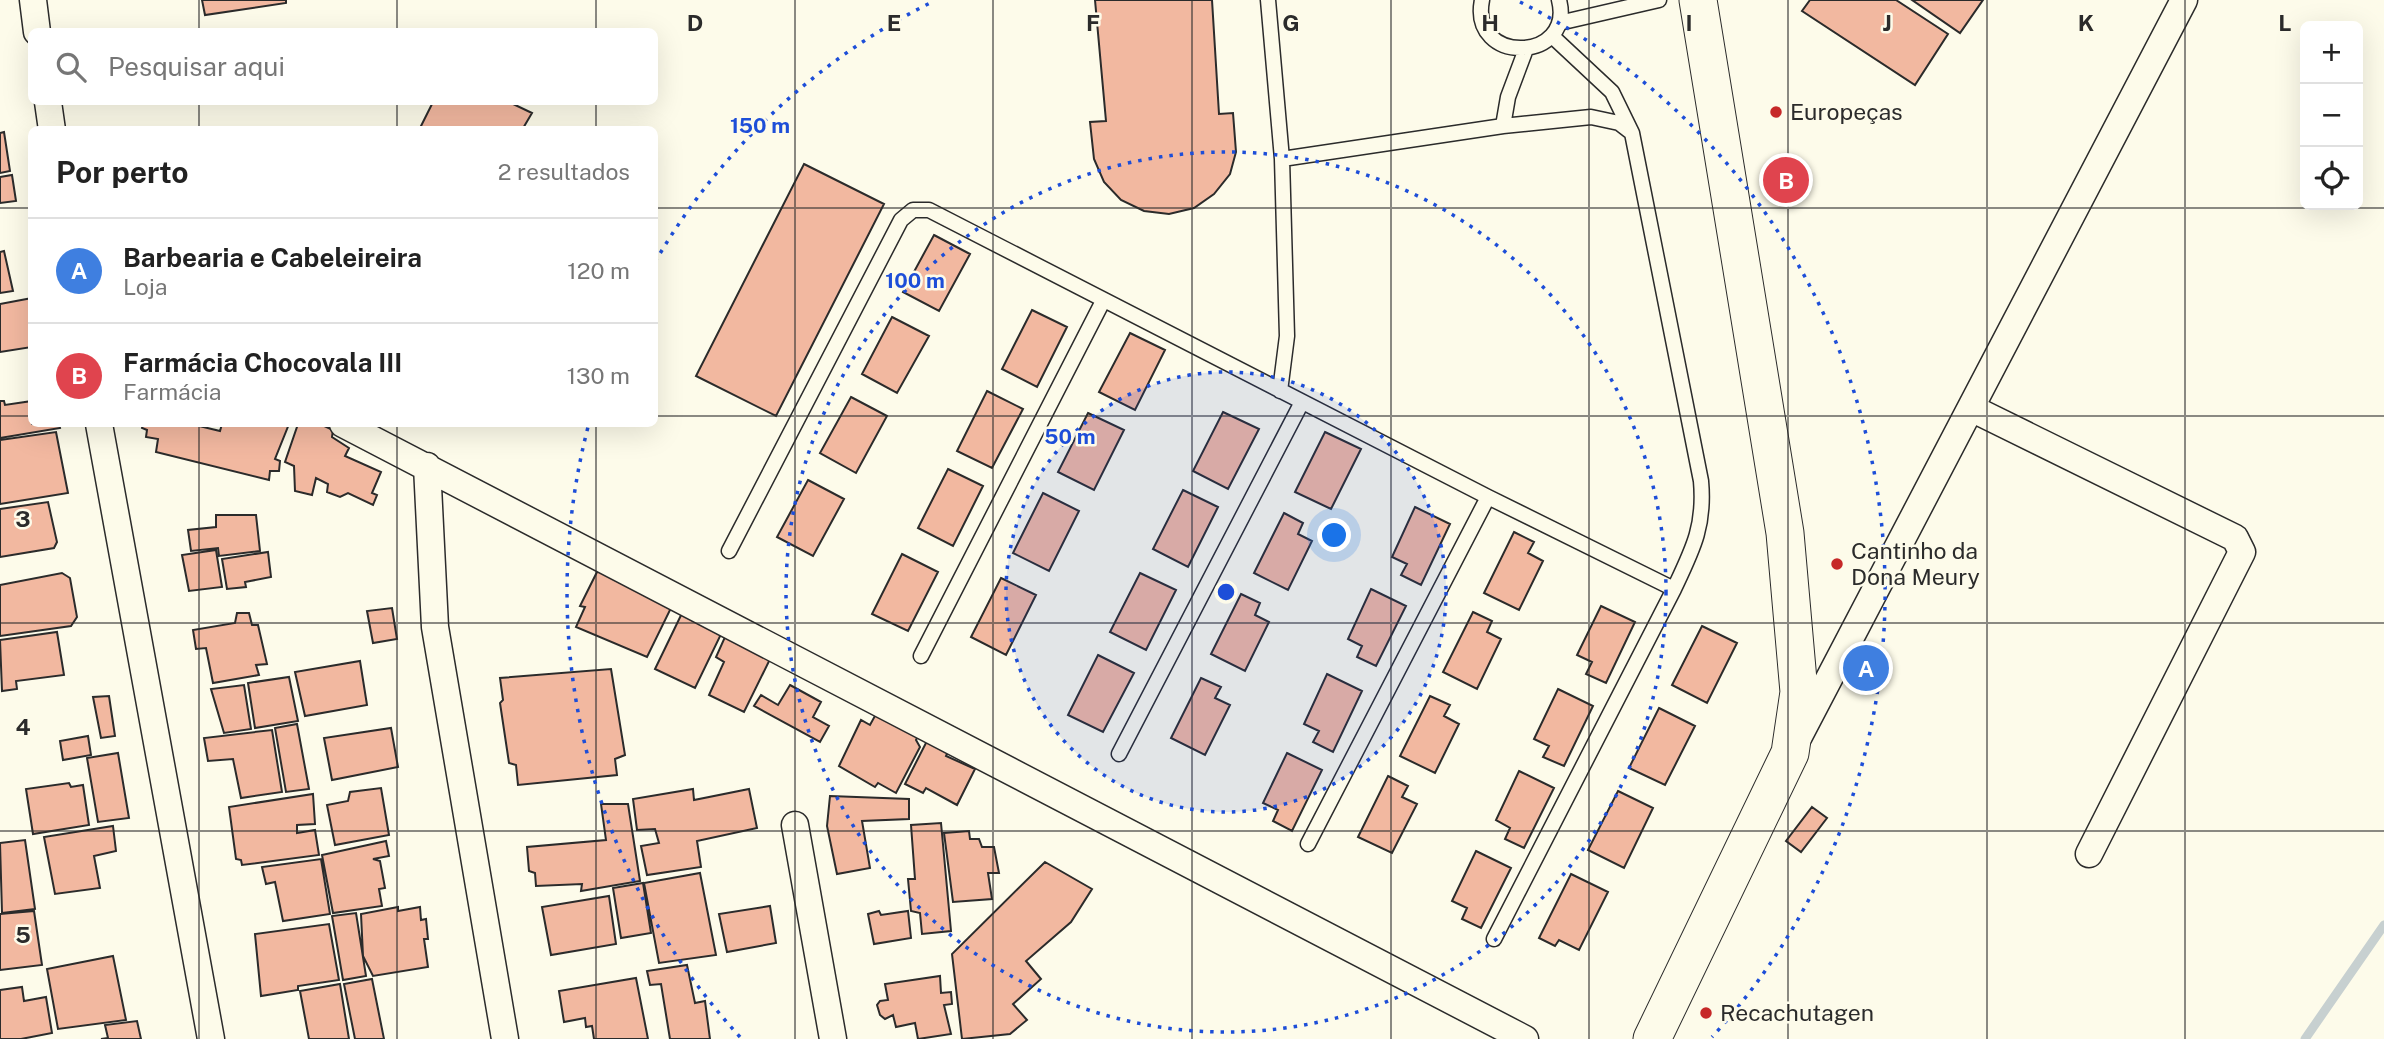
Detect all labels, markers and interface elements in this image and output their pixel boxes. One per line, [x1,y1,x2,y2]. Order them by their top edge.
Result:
text: D [687,9,703,36]
text: E [887,9,901,36]
text: F [1086,9,1100,36]
text: G [1282,9,1300,36]
text: H [1481,9,1499,36]
text: I [1685,9,1693,36]
text: J [1882,9,1892,36]
text: K [2078,9,2094,36]
text: L [2278,9,2292,36]
map controls [2300,21,2363,210]
button: + [2300,21,2363,84]
search box [28,28,658,105]
icon: search [52,48,90,86]
text: Pesquisar aqui [108,51,285,82]
button: − [2300,84,2363,147]
place label: Europeças [1790,98,1903,125]
marker: Europeças [1768,104,1784,120]
text: 150 m [730,113,790,138]
button: locate [2300,147,2363,210]
text: Por perto [56,154,188,190]
pin: B [1763,154,1809,206]
text: 2 resultados [498,158,630,185]
text: Barbearia e Cabeleireira [123,242,422,273]
text: A [71,257,87,284]
text: 120 m [567,257,630,284]
text: 100 m [885,268,945,293]
text: Loja [123,273,168,300]
text: Farmácia Chocovala III [123,347,402,378]
text: B [71,362,87,389]
text: 130 m [567,362,630,389]
text: Farmácia [123,378,221,405]
text: 50 m [1044,424,1096,449]
text: 3 [15,505,31,532]
your location [1317,518,1351,552]
place label: Cantinho da Dona Meury [1851,537,1980,590]
marker: Cantinho da Dona Meury [1829,556,1845,572]
centre of rings [1214,580,1238,604]
pin: A [1843,642,1889,694]
text: 4 [15,713,31,740]
text: 5 [15,921,31,948]
place label: Recachutagen [1720,999,1874,1026]
marker: Recachutagen [1698,1005,1714,1021]

